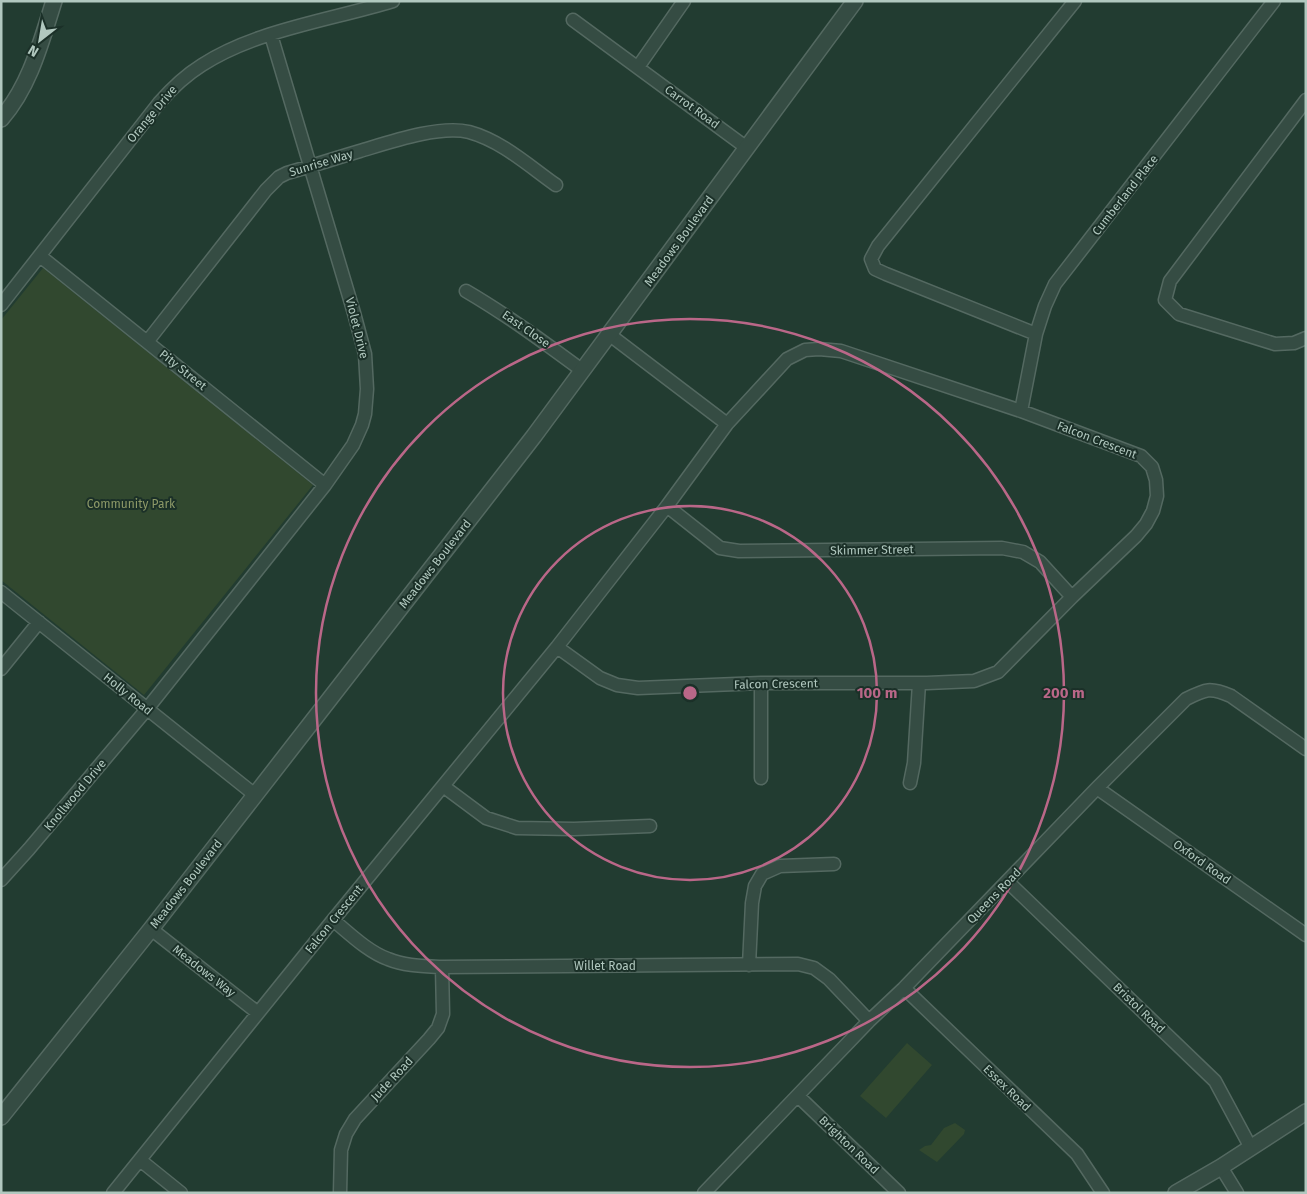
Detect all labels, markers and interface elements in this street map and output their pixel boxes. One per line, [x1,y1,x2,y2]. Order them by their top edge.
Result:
north arrow [15,15,65,65]
text: N [25,41,42,60]
street label: Carrot Road [662,82,722,132]
street label: Orange Drive [124,83,180,145]
street label: Sunrise Way [288,147,355,179]
street label: Cumberland Place [1089,152,1161,238]
street label: Meadows Boulevard [641,193,717,289]
street label: Violet Drive [343,296,371,360]
street label: East Close [499,307,553,351]
street label: Pity Street [157,347,210,394]
street label: Falcon Crescent [1055,418,1139,462]
park label: Community Park [87,497,176,511]
street label: Meadows Boulevard [396,517,474,611]
street label: Skimmer Street [830,542,915,558]
street label: Holly Road [101,670,155,718]
street label: Falcon Crescent [734,676,819,692]
centre of rings [681,684,699,702]
text: 100 m [857,684,897,702]
text: 200 m [1043,684,1085,702]
street label: Knollwood Drive [41,756,109,834]
street label: Meadows Boulevard [147,837,225,931]
street label: Oxford Road [1170,837,1234,887]
street label: Queens Road [964,865,1024,927]
street label: Falcon Crescent [302,881,366,956]
street label: Meadows Way [170,942,238,1000]
street label: Willet Road [574,959,636,973]
street label: Bristol Road [1110,980,1168,1036]
street label: Jude Road [368,1054,416,1104]
street label: Essex Road [980,1062,1034,1114]
street label: Brighton Road [816,1113,882,1177]

